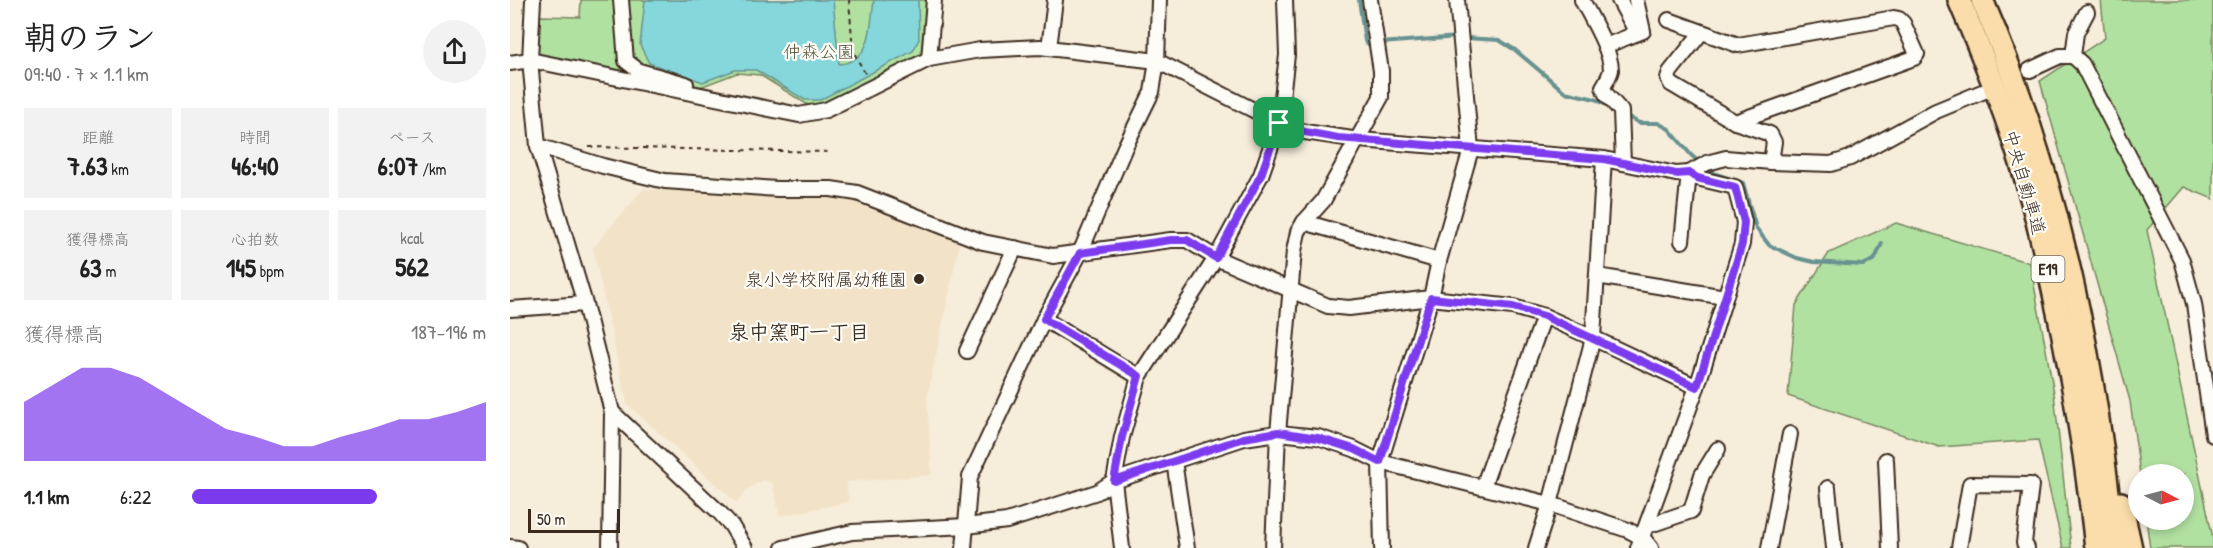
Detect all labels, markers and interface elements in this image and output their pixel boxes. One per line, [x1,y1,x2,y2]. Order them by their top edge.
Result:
text: 朝のラン [24,15,156,59]
button: share [423,20,486,83]
park label: 仲森公園 [783,39,855,64]
text: 09:40 · 7 × 1.1 km [24,60,149,87]
pin [1253,97,1304,148]
icon: arrive [1262,106,1295,139]
text: 距離 [82,126,114,148]
text: 時間 [239,126,271,148]
text: ペース [388,126,436,148]
street label: 中央自動車道 [1998,127,2052,237]
text: 7.63 [67,148,108,183]
text: 46:40 [231,148,279,183]
text: 6:07 [378,148,418,183]
text: km [108,158,129,180]
text: /km [418,158,446,180]
text: kcal [400,227,424,249]
text: 獲得標高 [66,228,130,250]
text: 心拍数 [231,228,279,250]
text: 562 [395,249,429,284]
text: 63 [80,250,102,285]
text: 145 [226,250,256,285]
road number: E19 [2032,256,2064,282]
text: m [102,260,116,282]
text: bpm [256,260,284,282]
place label: 泉小学校附属幼稚園 [745,267,907,292]
marker: 泉小学校附属幼稚園 [912,272,926,286]
text: 187–196 m [411,318,486,345]
district label: 泉中窯町一丁目 [729,318,869,345]
text: 獲得標高 [24,320,104,347]
north arrow [2128,464,2194,530]
map controls [2128,464,2194,530]
text: 1.1 km [24,483,69,510]
text: 6:22 [120,483,151,510]
scale bar [528,506,620,534]
text: 50 m [537,508,566,530]

